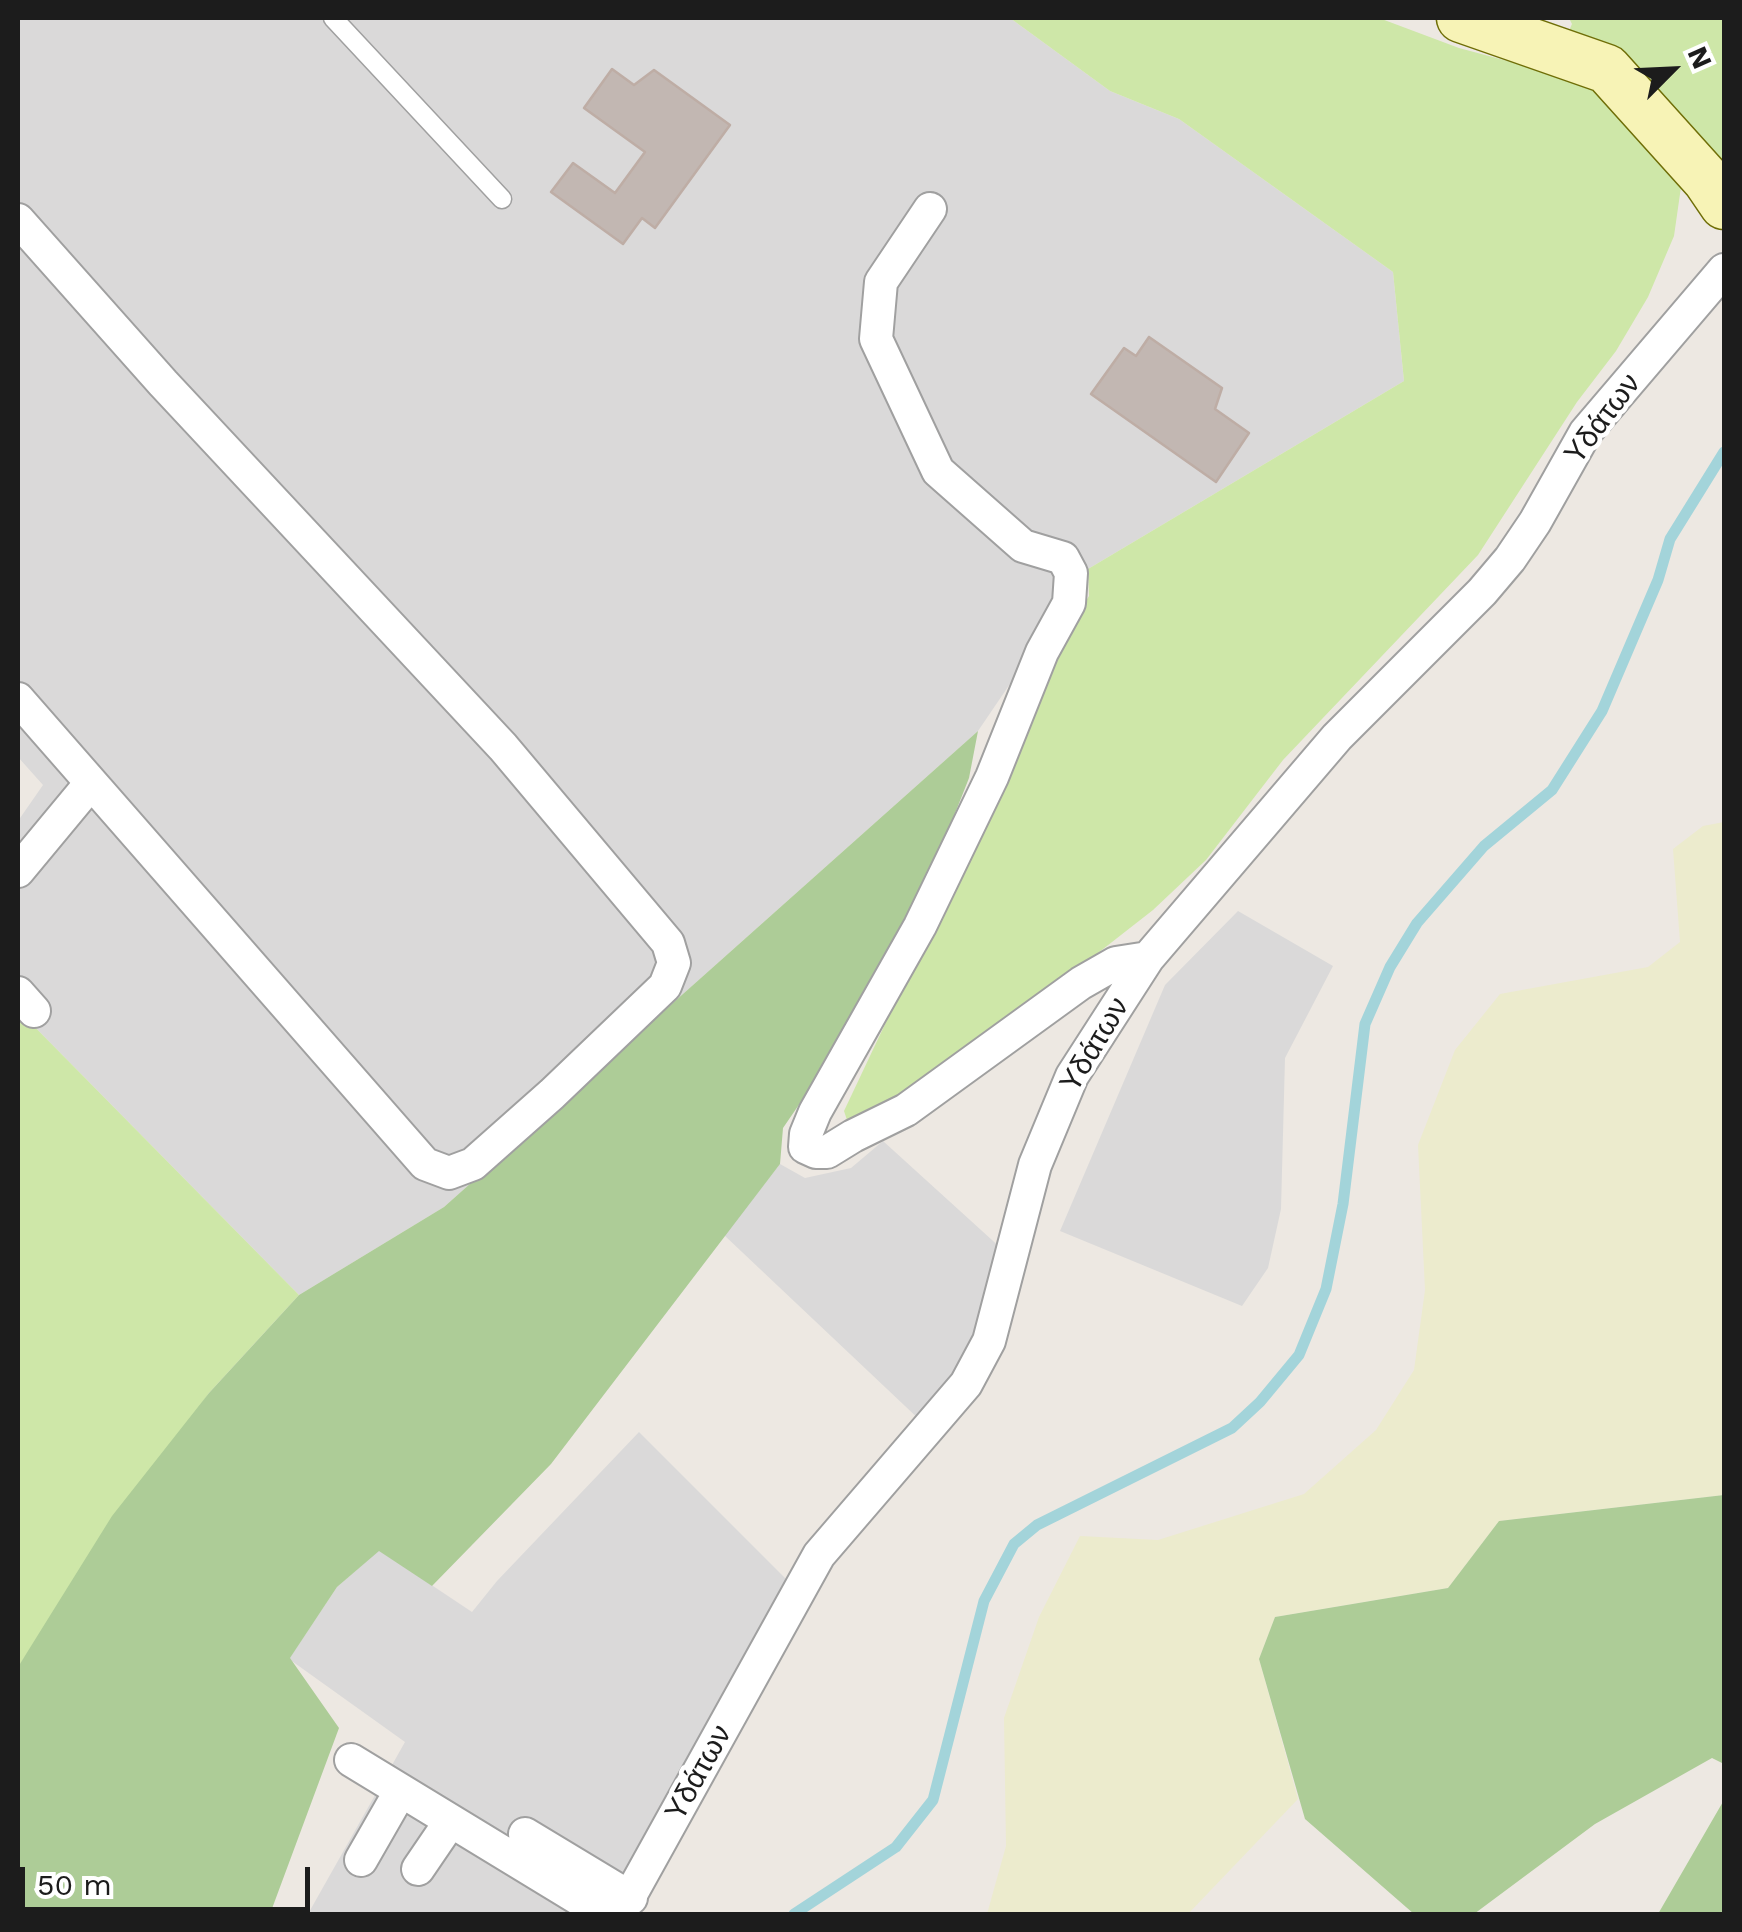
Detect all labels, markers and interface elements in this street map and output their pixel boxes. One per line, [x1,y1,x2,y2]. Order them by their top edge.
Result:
north arrow [1622,20,1722,120]
text: N [1681,41,1719,74]
street label: Υδάτων [1557,367,1649,471]
street label: Υδάτων [1053,991,1137,1099]
street label: Υδάτων [658,1719,740,1827]
scale bar [25,1847,315,1909]
text: 50 m [37,1867,112,1902]

